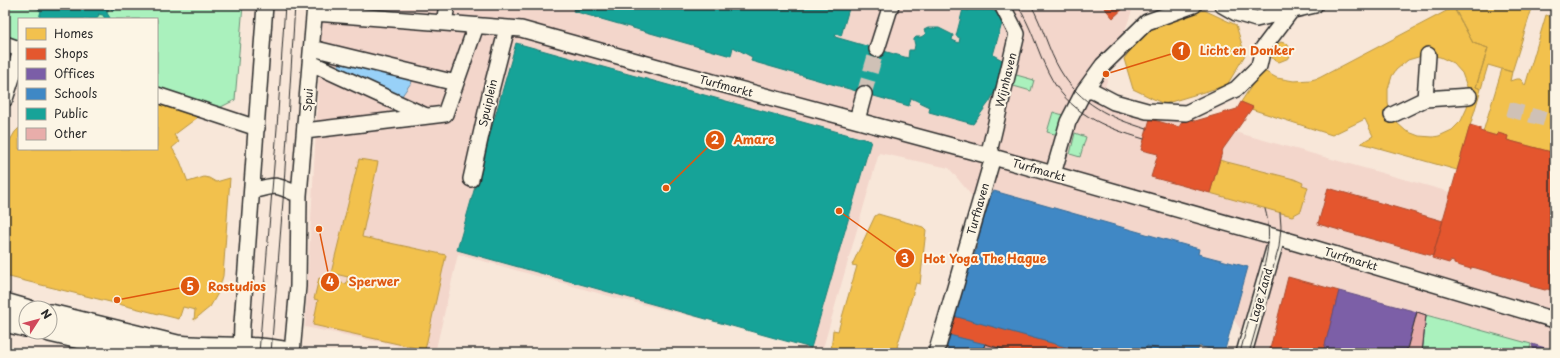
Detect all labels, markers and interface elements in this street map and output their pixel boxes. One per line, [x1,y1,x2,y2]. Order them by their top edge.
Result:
legend [18,18,158,150]
text: Homes [54,24,93,42]
callout: Licht en Donker [1171,39,1303,63]
text: 1 [1178,41,1184,59]
text: Licht en Donker [1200,41,1295,59]
text: Shops [54,44,89,62]
street label: Wijnhaven [991,51,1021,109]
text: Offices [54,64,95,82]
street label: Turfmarkt [697,70,755,101]
street label: Spuiplein [474,77,501,128]
text: Schools [54,84,98,102]
street label: Spui [298,88,317,112]
text: Public [54,104,88,122]
text: Other [54,124,87,142]
callout: Amare [705,128,783,152]
text: 2 [711,130,720,148]
text: Amare [732,130,775,148]
street label: Turfmarkt [1010,154,1068,185]
street label: Turfhaven [962,181,993,237]
street label: Turfmarkt [1322,242,1380,275]
callout: Hot Yoga The Hague [895,246,1055,270]
text: 3 [901,249,909,267]
text: Hot Yoga The Hague [924,249,1047,267]
street label: Lage Zand [1245,265,1276,324]
callout: Sperwer [320,270,407,294]
text: 4 [326,272,334,290]
text: Sperwer [349,272,400,290]
callout: Rostudios [180,274,274,298]
text: 5 [186,277,194,295]
text: Rostudios [208,277,266,295]
north arrow [18,300,58,340]
text: N [37,305,56,323]

